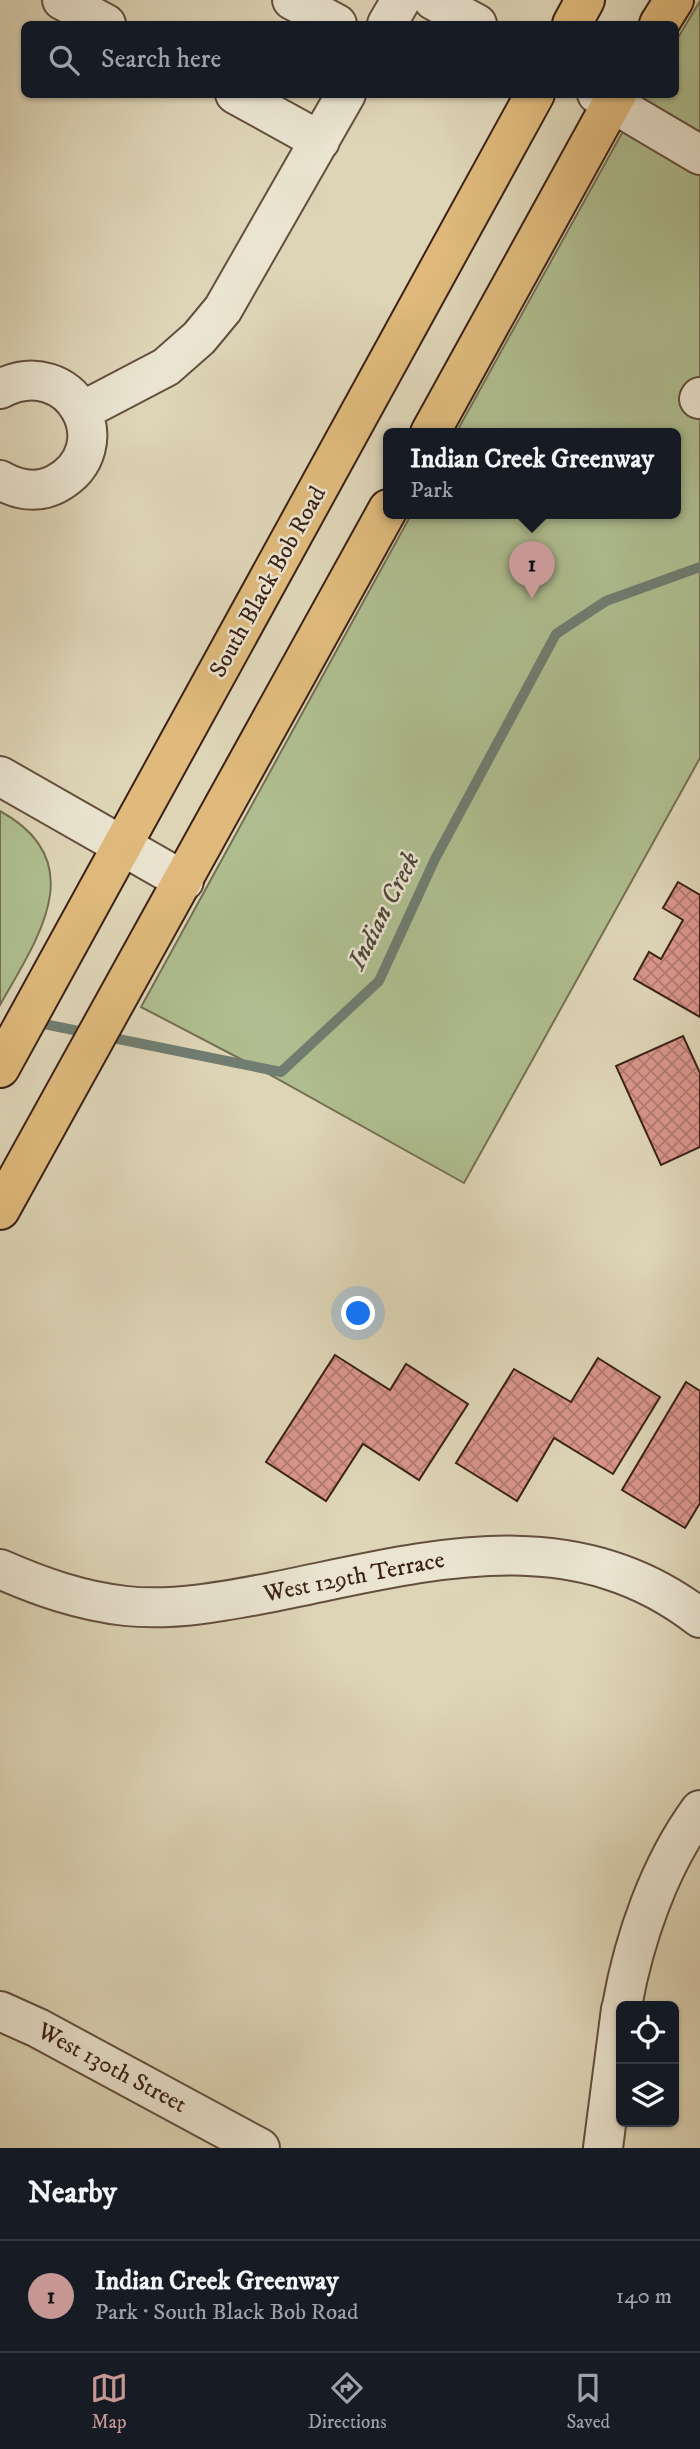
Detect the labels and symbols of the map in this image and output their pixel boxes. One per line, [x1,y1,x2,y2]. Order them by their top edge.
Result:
street label: South Black Bob Road [203,481,333,683]
pin: 1 [509,541,555,599]
water label: Indian Creek [340,847,428,977]
your location [341,1296,375,1330]
street label: West 129th Terrace [260,1545,447,1609]
street label: West 130th Street [31,2016,192,2120]

